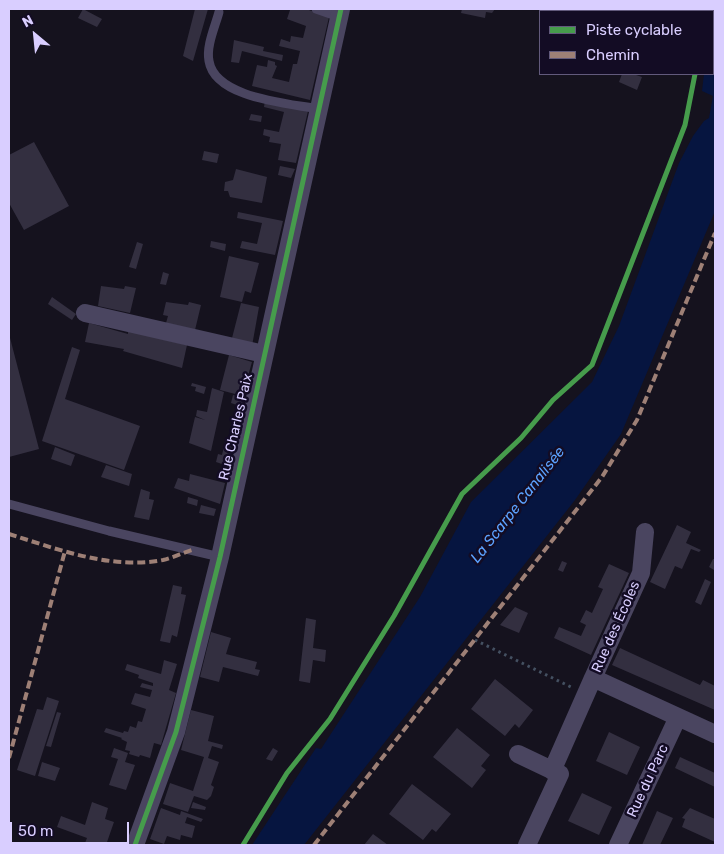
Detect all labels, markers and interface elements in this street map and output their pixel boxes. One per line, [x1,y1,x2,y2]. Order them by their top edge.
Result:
north arrow [10,10,60,60]
legend [539,10,714,75]
text: N [19,11,36,31]
text: Piste cyclable [586,21,682,39]
text: Chemin [586,46,640,64]
street label: Rue Charles Paix [216,372,256,482]
water label: La Scarpe Canalisée [467,443,569,567]
street label: Rue des Écoles [588,579,644,675]
street label: Rue du Parc [624,742,672,820]
scale bar [12,812,131,844]
text: 50 m [18,822,53,840]

